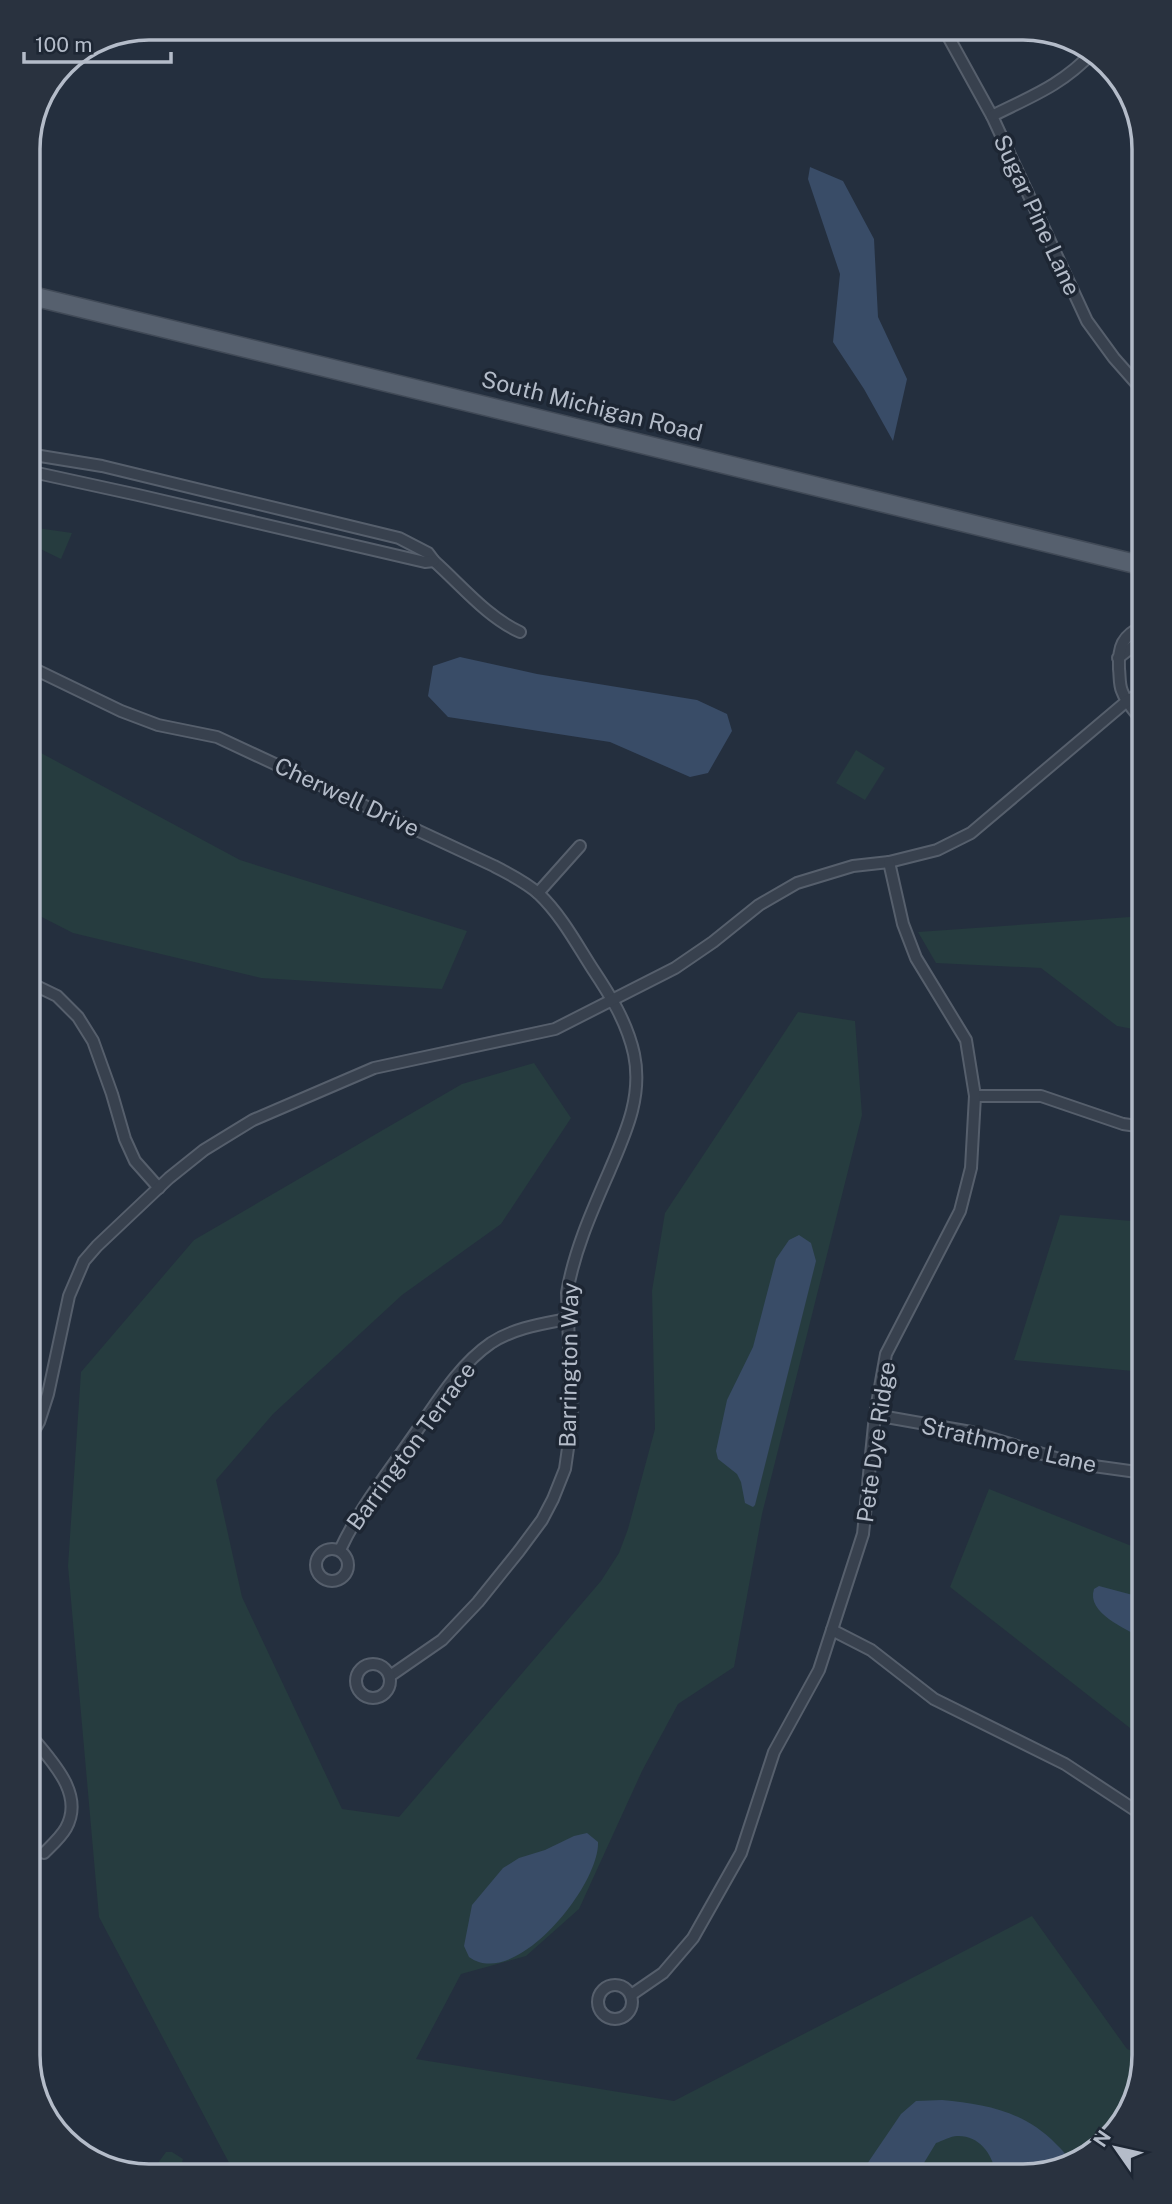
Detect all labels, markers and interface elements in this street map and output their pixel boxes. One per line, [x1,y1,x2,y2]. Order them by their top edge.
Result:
scale bar [24,21,172,65]
text: 100 m [35,32,92,57]
street label: Sugar Pine Lane [988,130,1086,299]
street label: South Michigan Road [479,365,705,446]
street label: Cherwell Drive [271,751,424,842]
street label: Barrington Way [554,1282,583,1448]
street label: Barrington Terrace [341,1356,481,1535]
street label: Pete Dye Ridge [851,1360,900,1524]
street label: Strathmore Lane [919,1411,1099,1478]
north arrow [1081,2113,1151,2183]
text: N [1089,2126,1115,2151]

